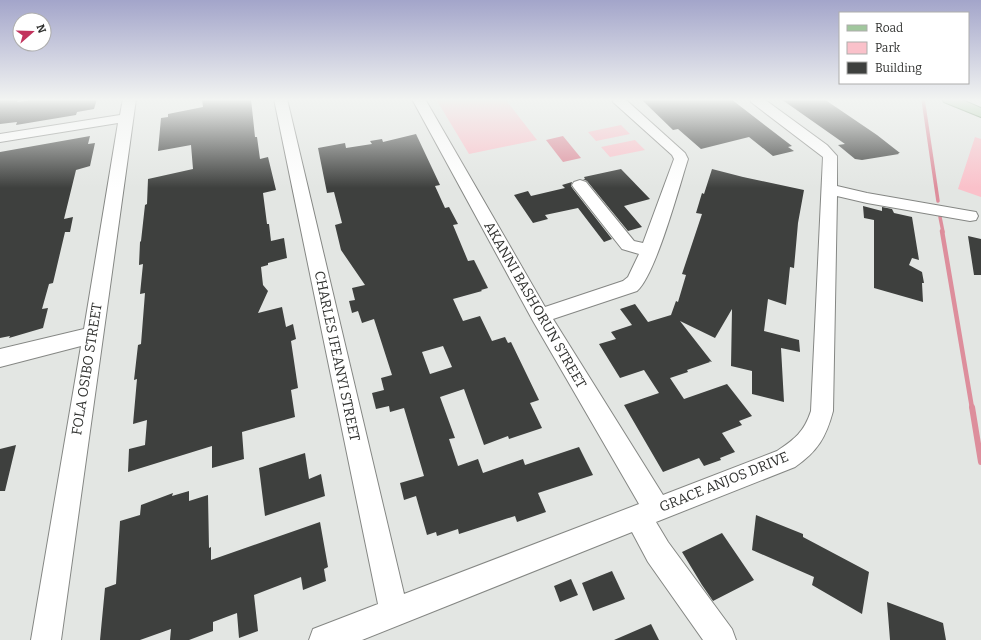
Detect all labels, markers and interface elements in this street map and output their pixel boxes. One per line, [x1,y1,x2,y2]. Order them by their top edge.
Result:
north arrow [12,12,52,52]
legend [839,12,969,84]
text: Road [875,21,903,35]
text: N [33,23,49,35]
text: Park [875,41,901,55]
text: Building [875,61,922,75]
street label: AKANNI BASHORUN STREET [480,219,590,391]
street label: CHARLES IFEANYI STREET [311,269,363,443]
street label: FOLA OSIBO STREET [68,302,106,436]
street label: GRACE ANJOS DRIVE [657,448,791,516]

